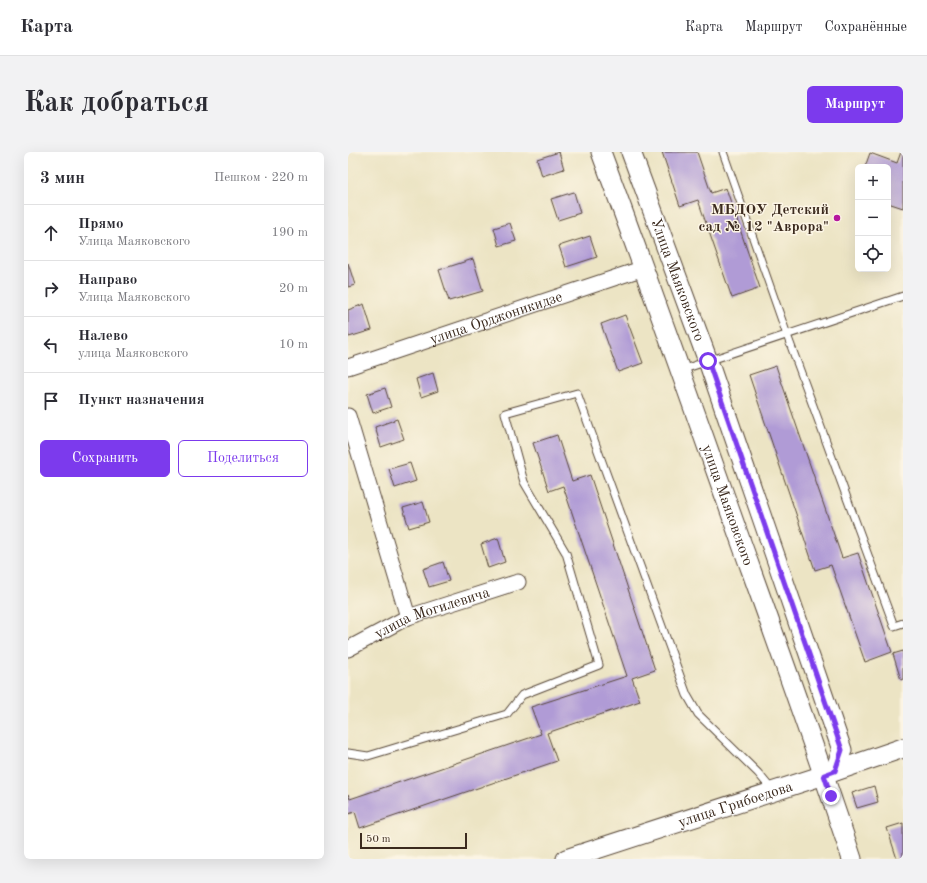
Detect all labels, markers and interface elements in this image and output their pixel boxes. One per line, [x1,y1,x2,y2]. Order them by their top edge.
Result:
text: Карта [20,18,73,37]
text: Карта [685,20,723,34]
text: Маршрут [745,20,802,34]
text: Сохранённые [824,20,907,34]
button: Маршрут [807,86,903,123]
text: Как добраться [24,90,209,118]
map controls [855,164,891,272]
button: + [855,164,891,200]
text: 3 мин [40,170,85,187]
text: Пешком · 220 m [214,171,308,184]
button: − [855,200,891,236]
place label: МБДОУ Детский сад № 12 "Аврора" [698,203,829,235]
marker: МБДОУ Детский сад № 12 "Аврора" [832,213,842,223]
text: Прямо [78,217,124,232]
street label: Улица Маяковского [647,217,706,344]
icon: ahead [40,222,62,244]
text: 190 m [271,226,308,239]
text: Улица Маяковского [78,235,190,248]
button: locate [855,236,891,272]
text: Направо [78,273,137,288]
icon: right [40,278,62,300]
text: 20 m [279,282,308,295]
street label: улица Орджоникидзе [428,290,565,348]
text: Улица Маяковского [78,291,190,304]
text: Налево [78,329,128,344]
icon: left [40,334,62,356]
text: 10 m [279,338,308,351]
text: улица Маяковского [78,347,188,360]
route start [699,352,717,370]
icon: arrive [40,390,62,412]
text: Пункт назначения [78,393,205,408]
button: Сохранить [40,440,170,477]
button: Поделиться [178,440,308,477]
street label: улица Маяковского [698,443,755,568]
street label: улица Могилевича [373,585,492,642]
street label: улица Грибоедова [677,780,795,831]
route end [822,787,840,805]
scale bar [360,831,467,850]
text: 50 m [366,834,391,845]

